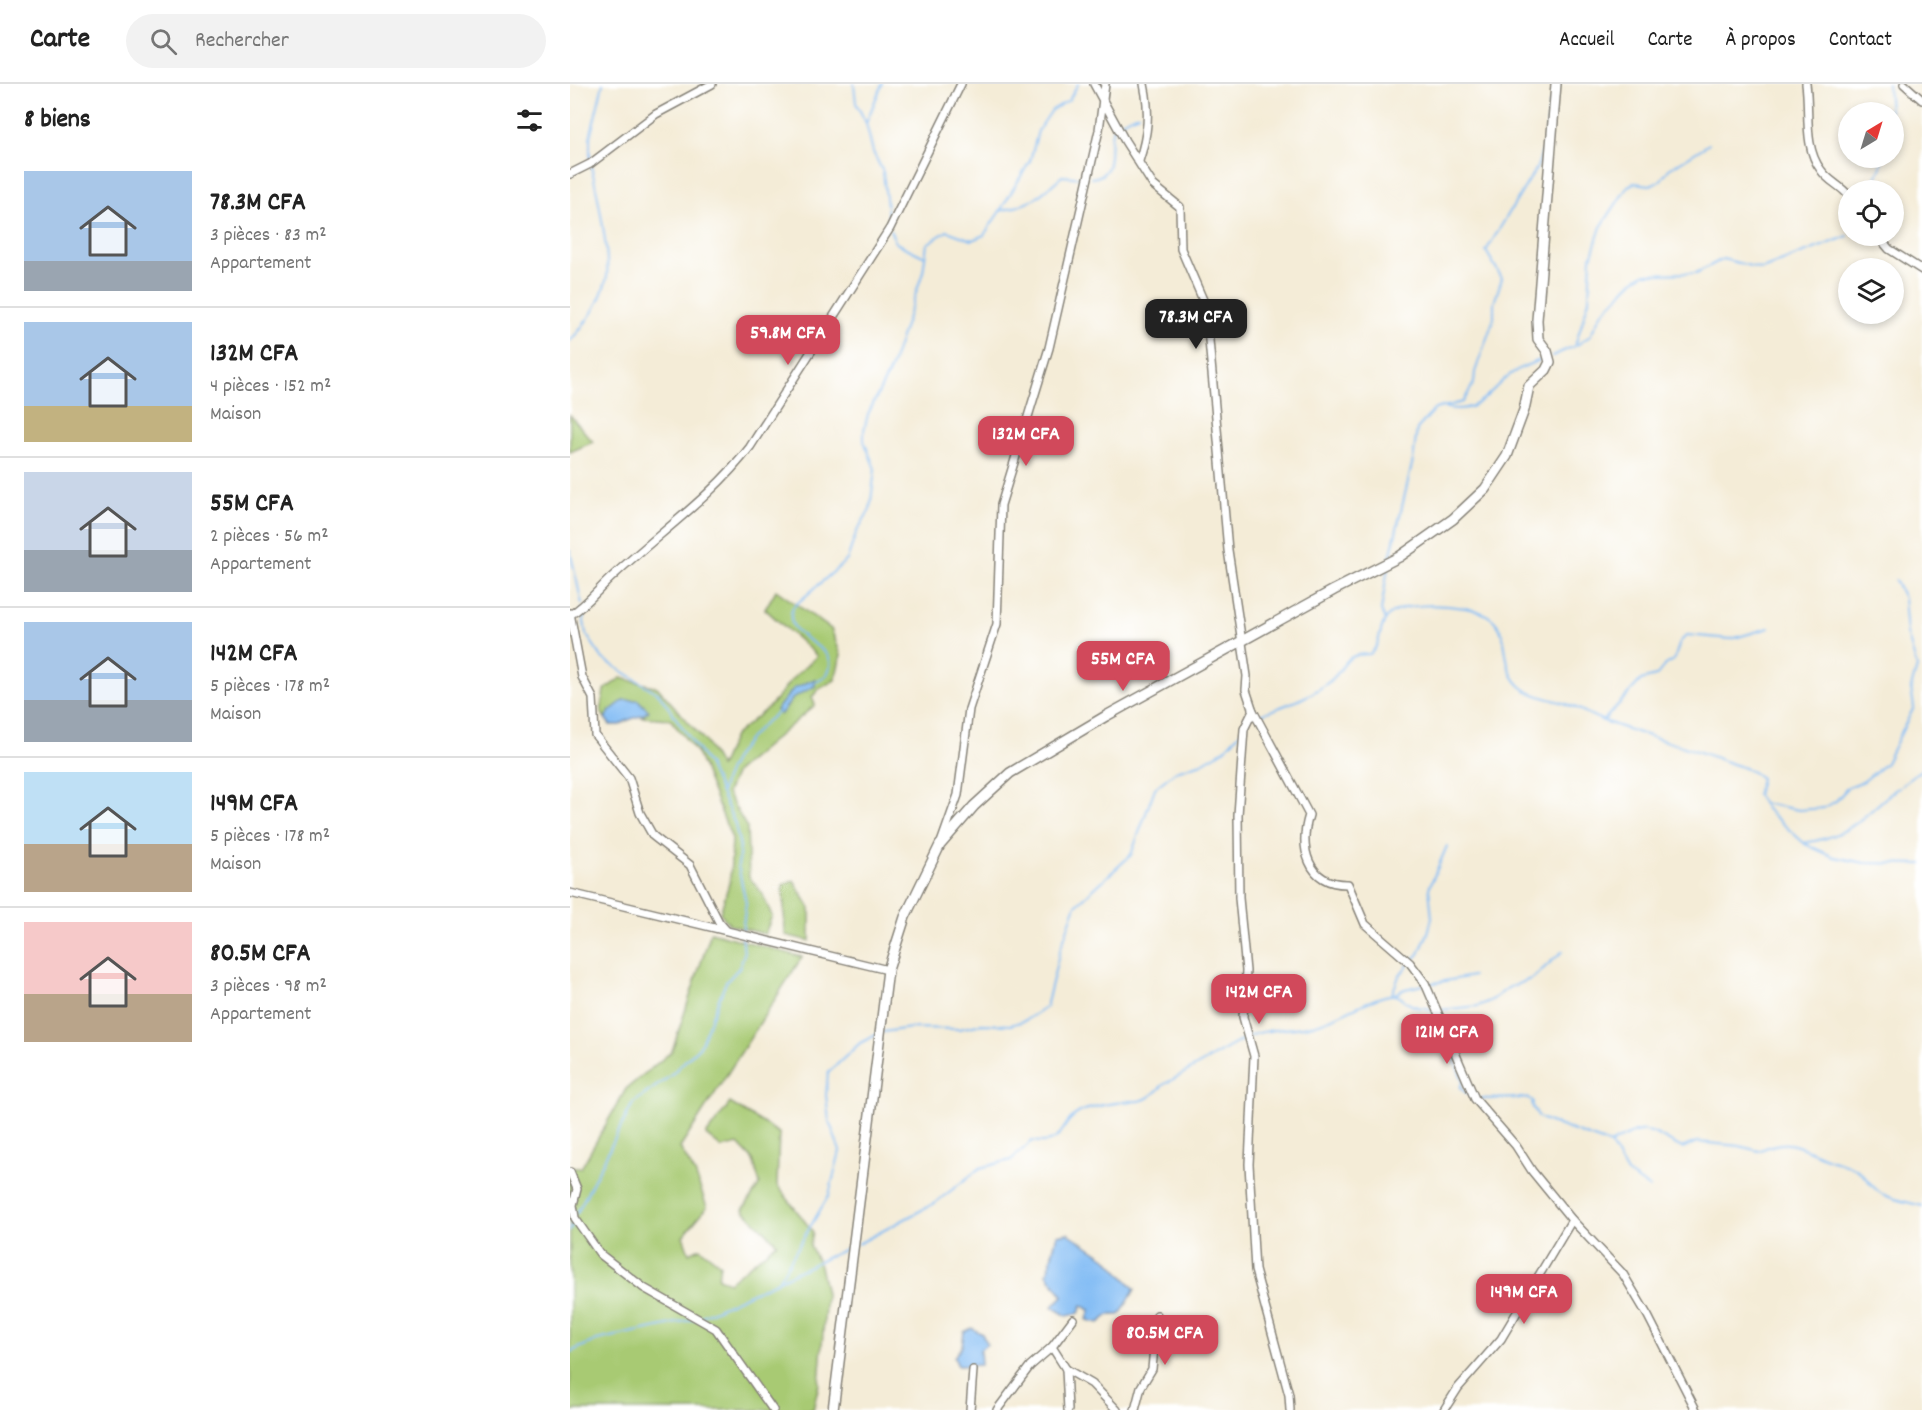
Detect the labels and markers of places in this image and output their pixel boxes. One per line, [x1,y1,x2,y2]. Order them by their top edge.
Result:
pin: 78.3M CFA [1127,299,1265,350]
pin: 59.8M CFA [719,315,857,366]
pin: 132M CFA [964,416,1088,467]
pin: 55M CFA [1068,641,1178,692]
pin: 142M CFA [1197,974,1321,1025]
pin: 121M CFA [1385,1014,1509,1065]
pin: 149M CFA [1462,1274,1586,1325]
pin: 80.5M CFA [1096,1315,1234,1366]

